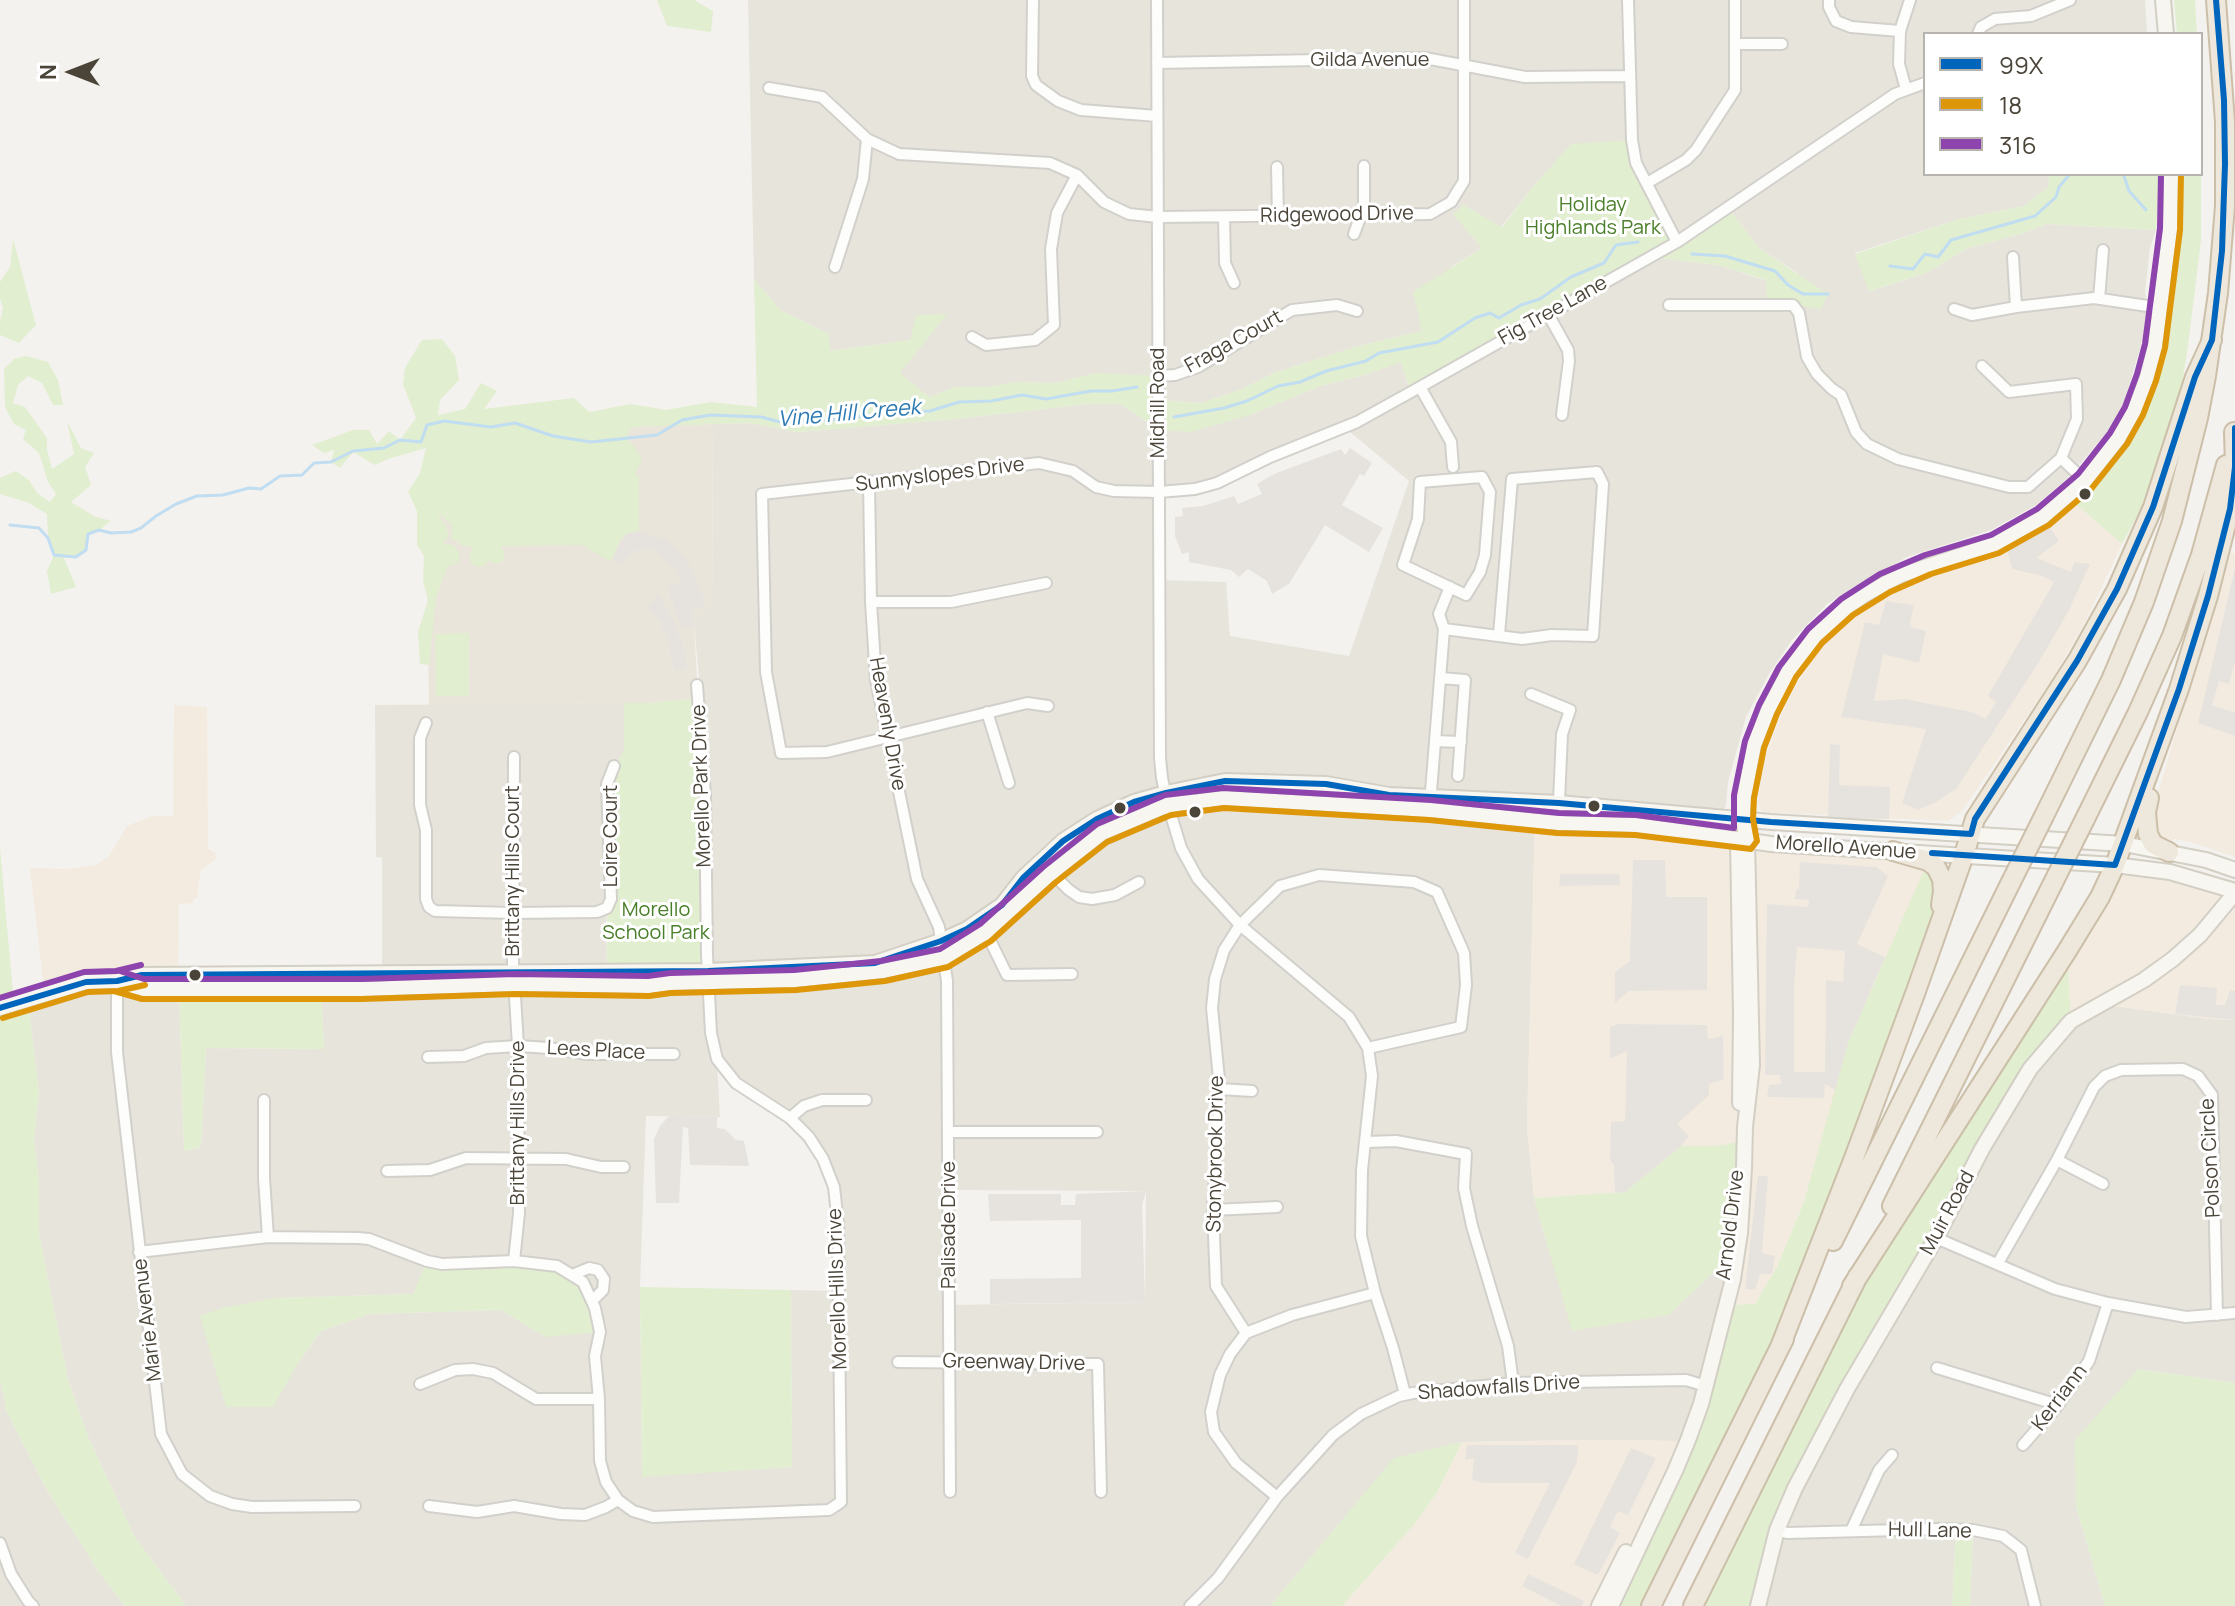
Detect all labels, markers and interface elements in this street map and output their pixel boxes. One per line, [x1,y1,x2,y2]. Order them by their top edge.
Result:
north arrow [32,32,112,112]
legend [1923,32,2203,176]
street label: Gilda Avenue [1311,48,1429,72]
text: 99X [1999,48,2043,81]
text: N [33,64,63,80]
text: 18 [1999,88,2022,121]
text: 316 [1999,128,2037,161]
park label: Holiday Highlands Park [1525,193,1661,240]
street label: Ridgewood Drive [1260,202,1414,228]
street label: Fig Tree Lane [1494,271,1612,351]
street label: Fraga Court [1181,305,1287,379]
street label: Midhill Road [1146,348,1170,458]
water label: Vine Hill Creek [777,395,921,433]
street label: Sunnyslopes Drive [854,453,1026,497]
unlabelled marker [2077,486,2093,502]
street label: Heavenly Drive [863,655,911,793]
street label: Morello Park Drive [687,704,717,868]
street label: Brittany Hills Court [501,785,525,957]
street label: Loire Court [599,785,623,887]
unlabelled marker [1586,798,1602,814]
unlabelled marker [1112,800,1128,816]
unlabelled marker [1187,804,1203,820]
street label: Morello Avenue [1775,831,1917,865]
park label: Morello School Park [602,898,710,945]
unlabelled marker [187,967,203,983]
street label: Lees Place [546,1036,646,1066]
street label: Brittany Hills Drive [506,1040,530,1206]
street label: Stonybrook Drive [1203,1075,1229,1233]
street label: Polson Circle [2196,1098,2226,1218]
street label: Palisade Drive [937,1161,961,1289]
street label: Muir Road [1916,1167,1980,1259]
street label: Arnold Drive [1712,1169,1750,1281]
street label: Morello Hills Drive [823,1208,853,1370]
street label: Marie Avenue [129,1257,167,1383]
street label: Greenway Drive [942,1350,1086,1376]
street label: Kerriann [2027,1360,2093,1436]
street label: Shadowfalls Drive [1417,1370,1581,1406]
street label: Hull Lane [1888,1518,1972,1544]

